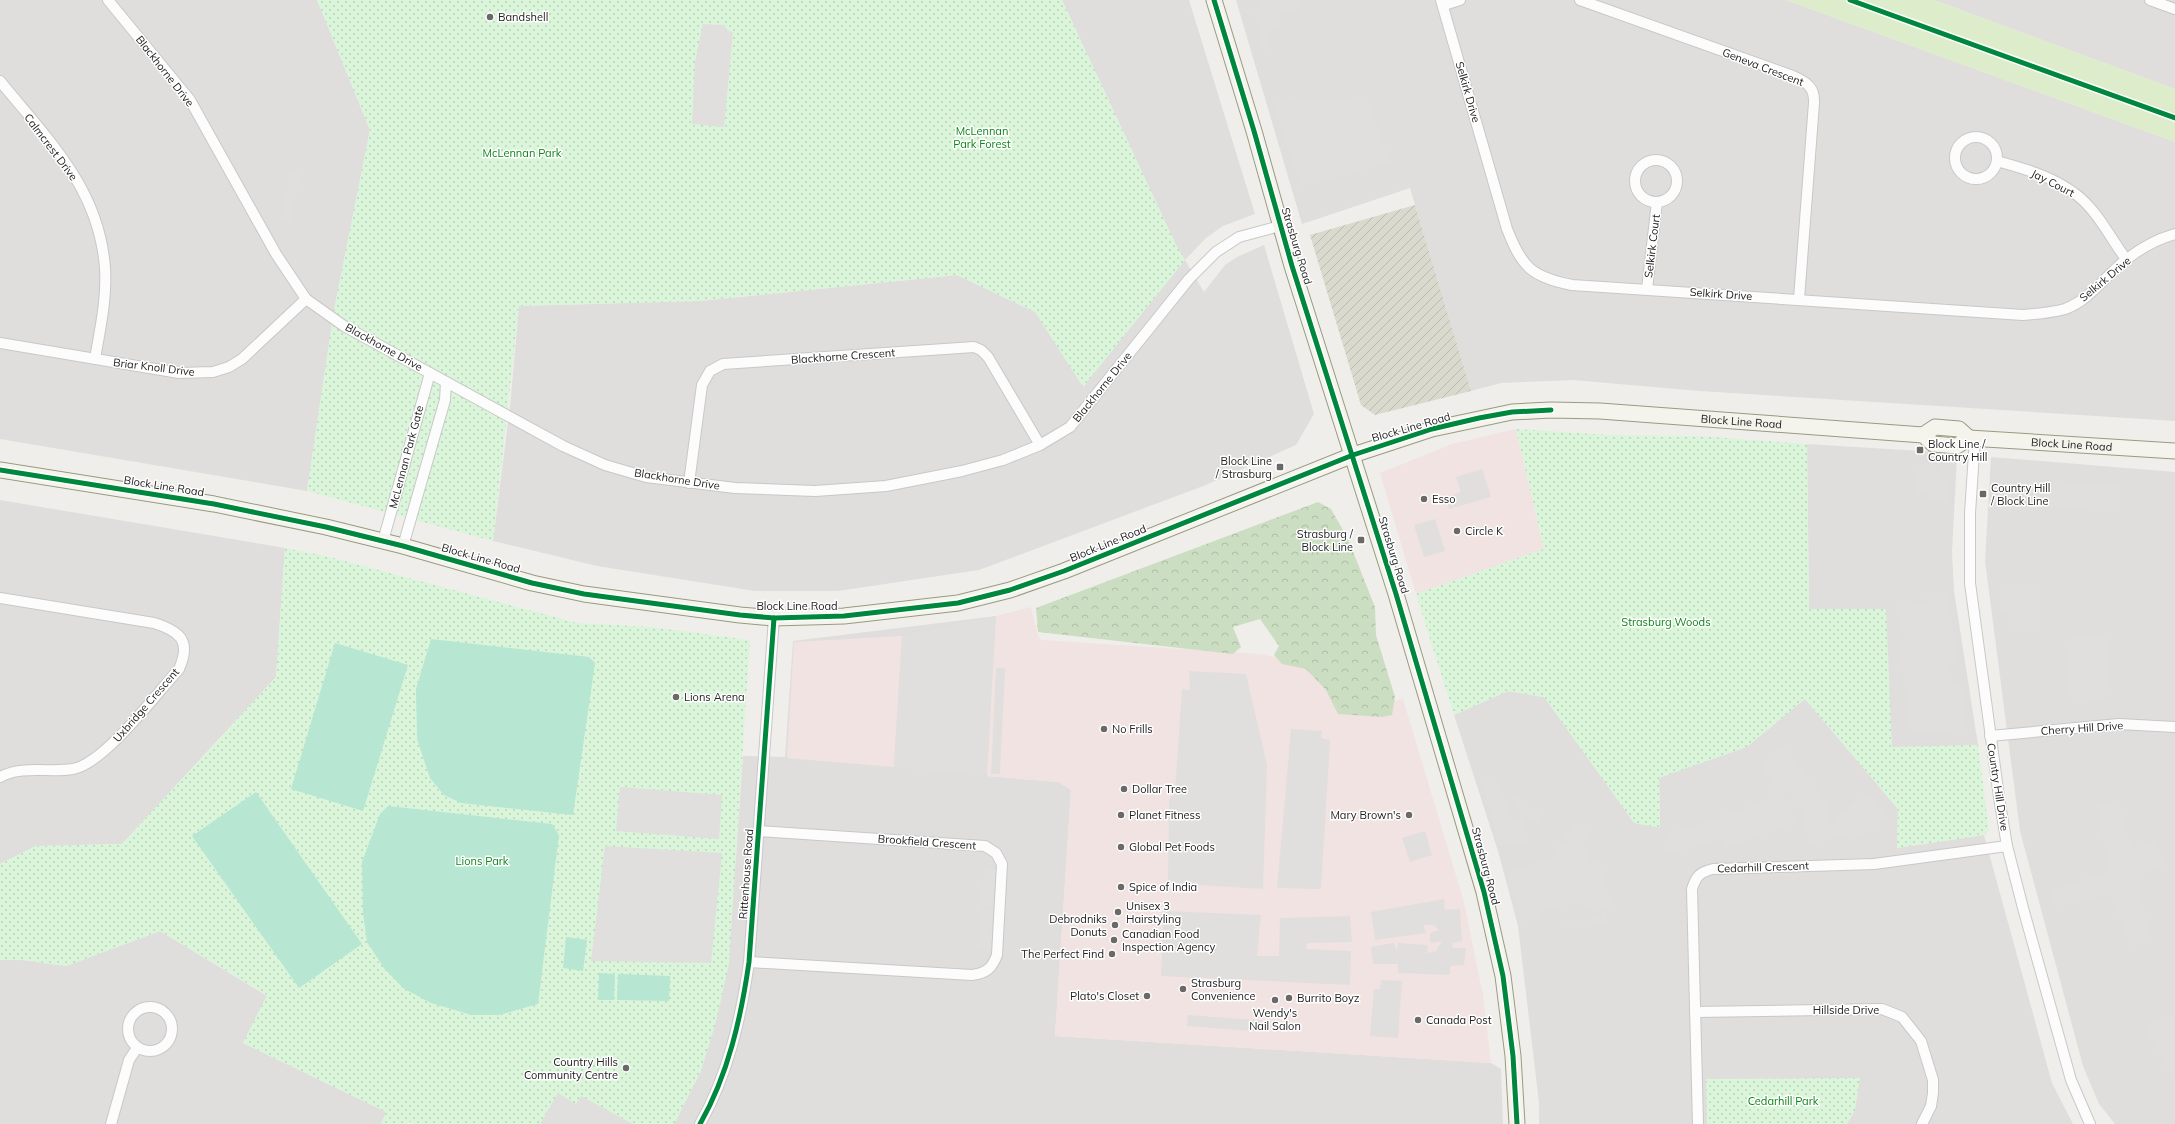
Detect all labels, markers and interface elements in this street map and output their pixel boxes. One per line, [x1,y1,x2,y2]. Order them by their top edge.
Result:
place label: Bandshell [498,10,548,24]
marker: Bandshell [485,12,495,22]
street label: Blackhorne Drive [133,33,197,109]
street label: Geneva Crescent [1720,45,1806,89]
street label: Selkirk Drive [1453,60,1483,124]
street label: Calmcrest Drive [21,111,81,183]
park label: McLennan Park Forest [953,124,1011,151]
park label: McLennan Park [483,146,562,160]
street label: Jay Court [2029,166,2077,200]
street label: Strasburg Road [1279,206,1315,286]
street label: Selkirk Court [1641,213,1663,279]
street label: Selkirk Drive [2076,253,2134,305]
street label: Selkirk Drive [1689,285,1753,303]
street label: Blackhorne Drive [343,320,425,374]
street label: Blackhorne Crescent [790,345,896,367]
street label: Blackhorne Drive [1069,349,1135,425]
street label: Briar Knoll Drive [112,355,196,379]
street label: McLennan Park Gate [386,404,426,510]
street label: Block Line Road [1370,409,1452,445]
street label: Block Line Road [1700,412,1782,431]
street label: Block Line Road [2031,435,2113,454]
place label: Block Line / Country Hill [1928,437,1987,464]
marker: Block Line / Country Hill [1915,445,1925,455]
place label: Block Line / Strasburg [1215,454,1272,481]
marker: Block Line / Strasburg [1275,462,1285,472]
street label: Blackhorne Drive [633,465,721,493]
street label: Block Line Road [123,473,205,499]
place label: Country Hill / Block Line [1990,481,2050,508]
marker: Country Hill / Block Line [1978,489,1988,499]
place label: Esso [1432,492,1456,506]
marker: Esso [1419,494,1429,504]
street label: Strasburg Road [1376,515,1412,595]
street label: Block Line Road [1068,521,1148,565]
place label: Circle K [1465,524,1504,538]
marker: Circle K [1452,526,1462,536]
place label: Strasburg / Block Line [1297,527,1354,554]
marker: Strasburg / Block Line [1356,535,1366,545]
street label: Block Line Road [440,540,522,576]
street label: Block Line Road [756,599,838,613]
park label: Strasburg Woods [1621,615,1711,629]
street label: Uxbridge Crescent [110,665,182,745]
place label: Lions Arena [684,690,745,704]
marker: Lions Arena [671,692,681,702]
street label: Cherry Hill Drive [2040,718,2124,738]
place label: No Frills [1112,722,1153,736]
marker: No Frills [1099,724,1109,734]
street label: Country Hill Drive [1984,742,2012,832]
place label: Dollar Tree [1132,782,1187,796]
marker: Dollar Tree [1119,784,1129,794]
place label: Planet Fitness [1129,808,1201,822]
place label: Mary Brown's [1330,808,1401,822]
marker: Planet Fitness [1116,810,1126,820]
marker: Mary Brown's [1404,810,1414,820]
street label: Strasburg Road [1469,826,1503,906]
street label: Rittenhouse Road [736,828,756,920]
street label: Brookfield Crescent [877,832,977,852]
place label: Global Pet Foods [1129,840,1215,854]
marker: Global Pet Foods [1116,842,1126,852]
park label: Lions Park [456,854,509,868]
street label: Cedarhill Crescent [1717,858,1809,876]
place label: Spice of India [1129,880,1197,894]
marker: Spice of India [1116,882,1126,892]
place label: Unisex 3 Hairstyling [1126,899,1181,926]
marker: Unisex 3 Hairstyling [1113,907,1123,917]
place label: Debrodniks Donuts [1049,912,1107,939]
marker: Debrodniks Donuts [1110,920,1120,930]
place label: Canadian Food Inspection Agency [1122,927,1215,954]
marker: Canadian Food Inspection Agency [1109,935,1119,945]
place label: The Perfect Find [1021,947,1104,961]
marker: The Perfect Find [1107,949,1117,959]
place label: Strasburg Convenience [1191,976,1255,1003]
marker: Strasburg Convenience [1178,984,1188,994]
place label: Plato's Closet [1070,989,1139,1003]
marker: Plato's Closet [1142,991,1152,1001]
place label: Burrito Boyz [1297,991,1360,1005]
marker: Burrito Boyz [1284,993,1294,1003]
marker: Wendy's Nail Salon [1270,995,1280,1005]
street label: Hillside Drive [1813,1003,1879,1017]
place label: Wendy's Nail Salon [1249,1006,1301,1033]
place label: Canada Post [1426,1013,1492,1027]
marker: Canada Post [1413,1015,1423,1025]
place label: Country Hills Community Centre [524,1055,618,1082]
marker: Country Hills Community Centre [621,1063,631,1073]
park label: Cedarhill Park [1748,1094,1819,1108]

